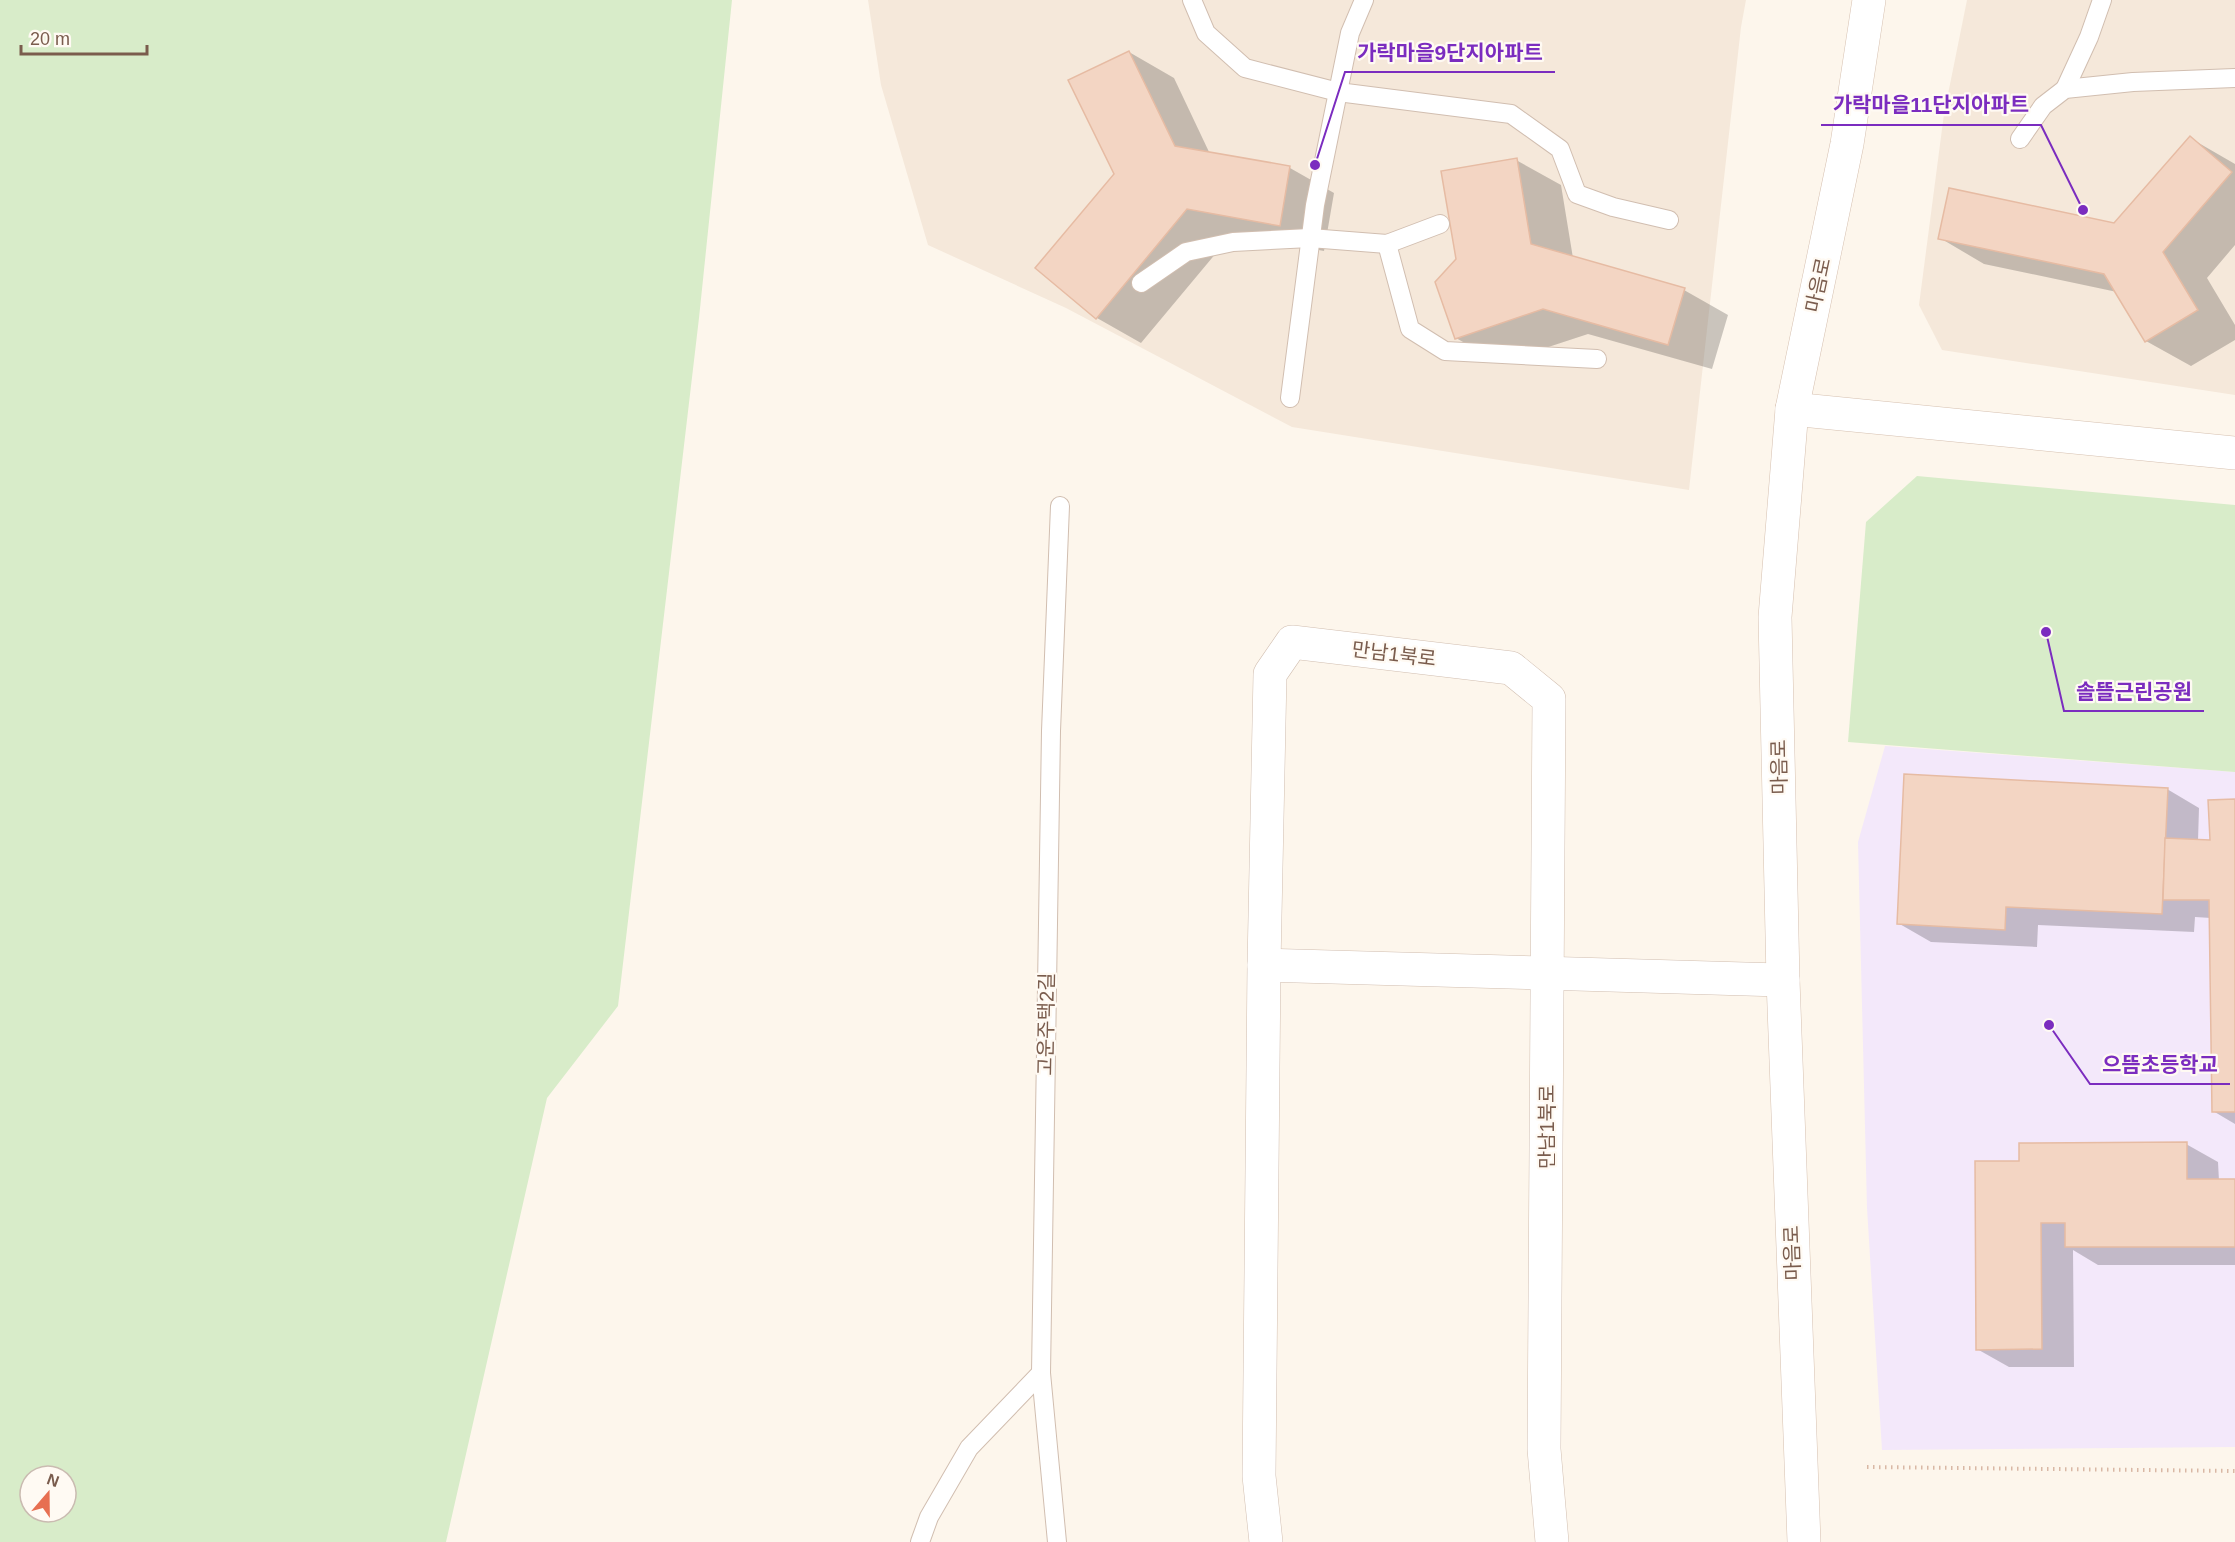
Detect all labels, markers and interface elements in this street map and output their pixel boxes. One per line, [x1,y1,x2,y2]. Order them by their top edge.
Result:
scale bar [21,18,147,56]
text: 20 m [30,29,70,49]
callout: 가락마을9단지아파트 [1345,33,1555,72]
text: 가락마을9단지아파트 [1357,41,1543,64]
callout: 가락마을11단지아파트 [1821,86,2041,125]
text: 가락마을11단지아파트 [1833,93,2029,116]
street label: 마음로 [1802,256,1834,314]
street label: 만남1북로 [1351,638,1437,670]
callout: 솔뜰근린공원 [2064,672,2204,711]
text: 솔뜰근린공원 [2076,680,2192,703]
street label: 마음로 [1768,739,1790,795]
street label: 고운주택2길 [1034,972,1058,1076]
callout: 으뜸초등학교 [2090,1045,2230,1084]
text: 으뜸초등학교 [2102,1053,2218,1076]
street label: 만남1북로 [1536,1085,1558,1169]
street label: 마음로 [1780,1225,1804,1281]
north arrow [18,1464,78,1524]
text: N [45,1470,61,1490]

